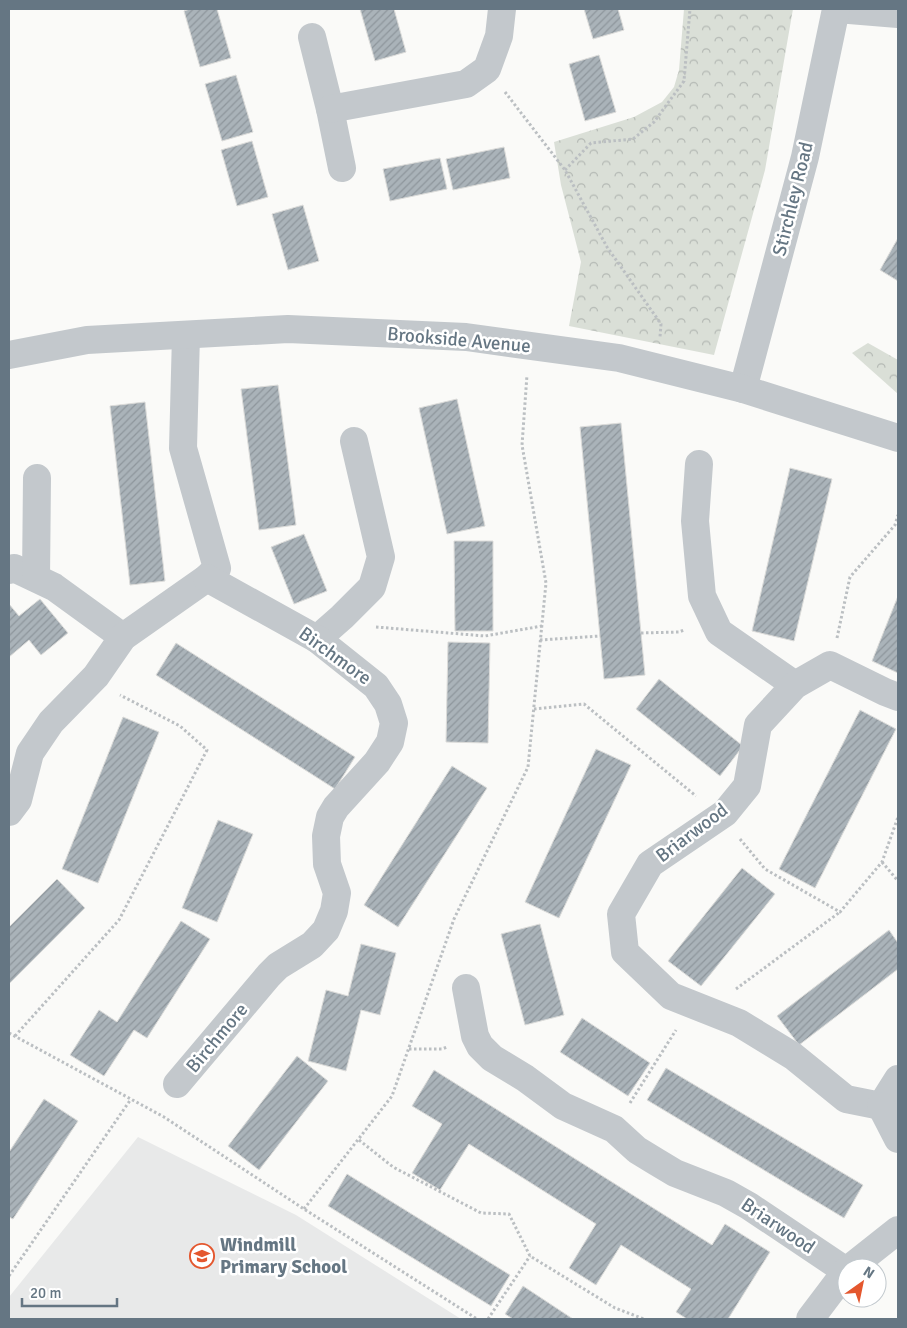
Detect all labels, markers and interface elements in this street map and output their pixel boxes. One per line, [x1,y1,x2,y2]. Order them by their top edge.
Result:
street label: Stirchley Road [767,139,819,259]
street label: Brookside Avenue [386,322,532,358]
street label: Birchmore [294,622,376,690]
street label: Briarwood [651,798,733,868]
street label: Birchmore [181,998,253,1078]
street label: Briarwood [736,1193,820,1259]
place label: Windmill Primary School [220,1233,347,1279]
school or university icon: Windmill Primary School [189,1243,215,1269]
north arrow [837,1258,887,1308]
text: N [860,1263,878,1282]
scale bar [22,1276,118,1308]
text: 20 m [30,1284,61,1302]

